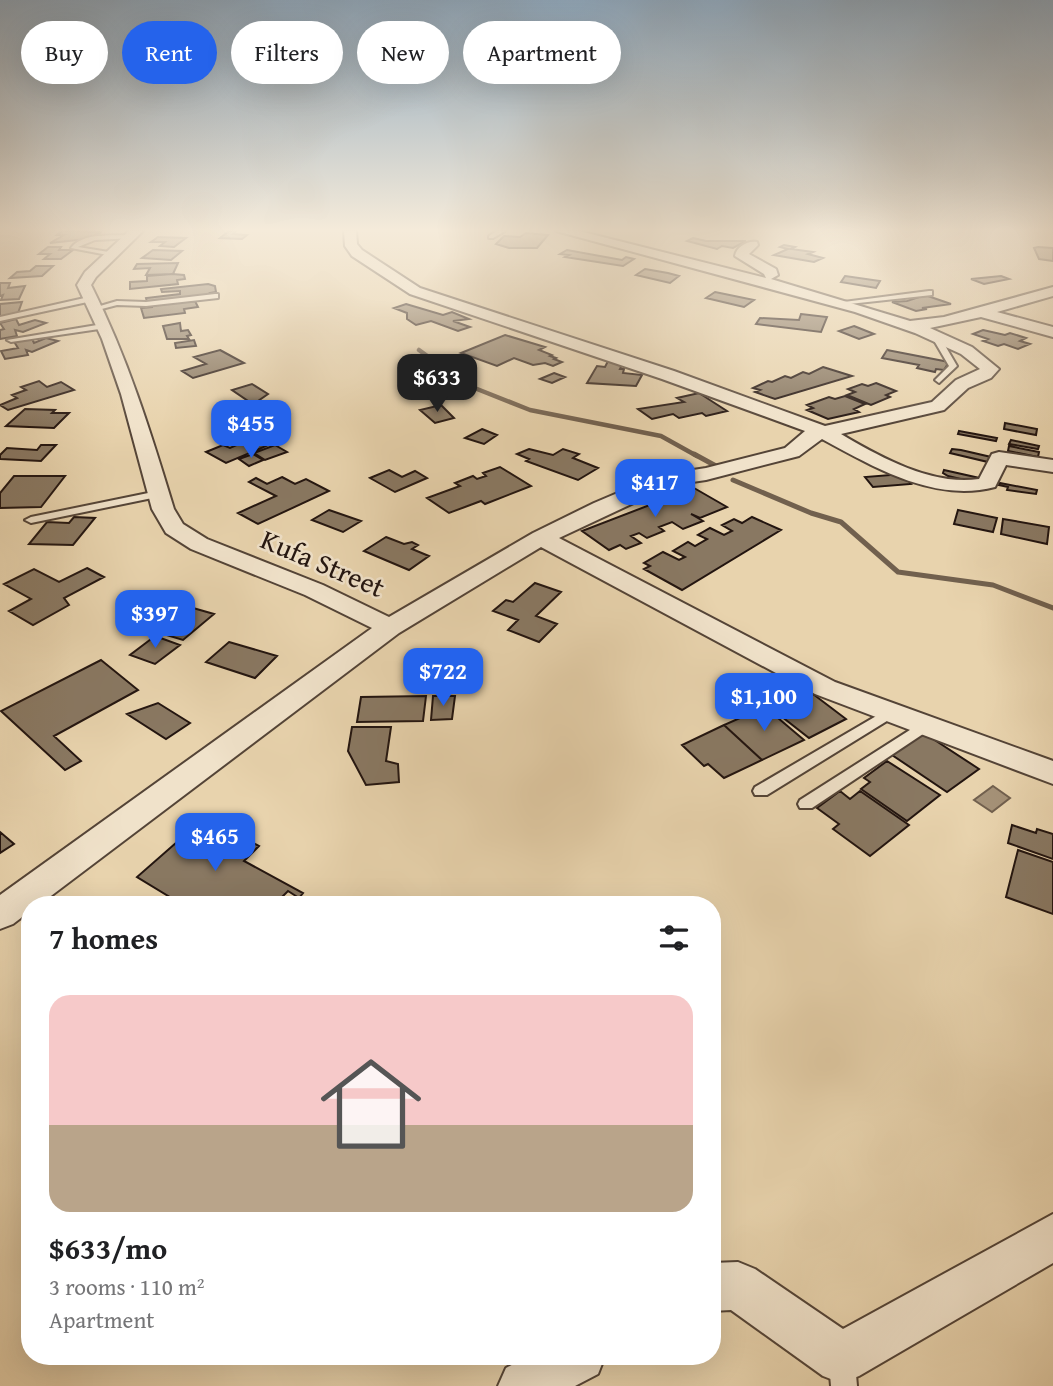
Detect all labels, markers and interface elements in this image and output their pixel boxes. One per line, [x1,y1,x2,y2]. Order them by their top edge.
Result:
chip: Buy [21,21,108,84]
chip: Rent [122,21,217,84]
chip: Filters [231,21,343,84]
chip: New [357,21,449,84]
chip: Apartment [463,21,621,84]
pin: $633 [396,354,478,414]
text: $633 [413,360,461,393]
pin: $455 [210,400,292,460]
text: $455 [227,406,275,439]
pin: $417 [614,460,696,519]
text: $417 [631,465,679,498]
street label: Kufa Street [255,518,392,607]
pin: $397 [114,590,196,650]
text: $397 [131,596,179,629]
pin: $722 [402,648,484,708]
text: $722 [419,654,467,687]
pin: $1,100 [707,674,821,733]
text: $1,100 [731,679,797,712]
pin: $465 [174,814,256,873]
text: $465 [191,819,239,852]
text: 7 homes [49,916,158,960]
icon: filters [655,919,693,957]
icon: home [308,1041,434,1167]
text: $633/mo [49,1226,167,1270]
text: 3 rooms · 110 m² [49,1270,204,1303]
text: Apartment [49,1303,154,1336]

